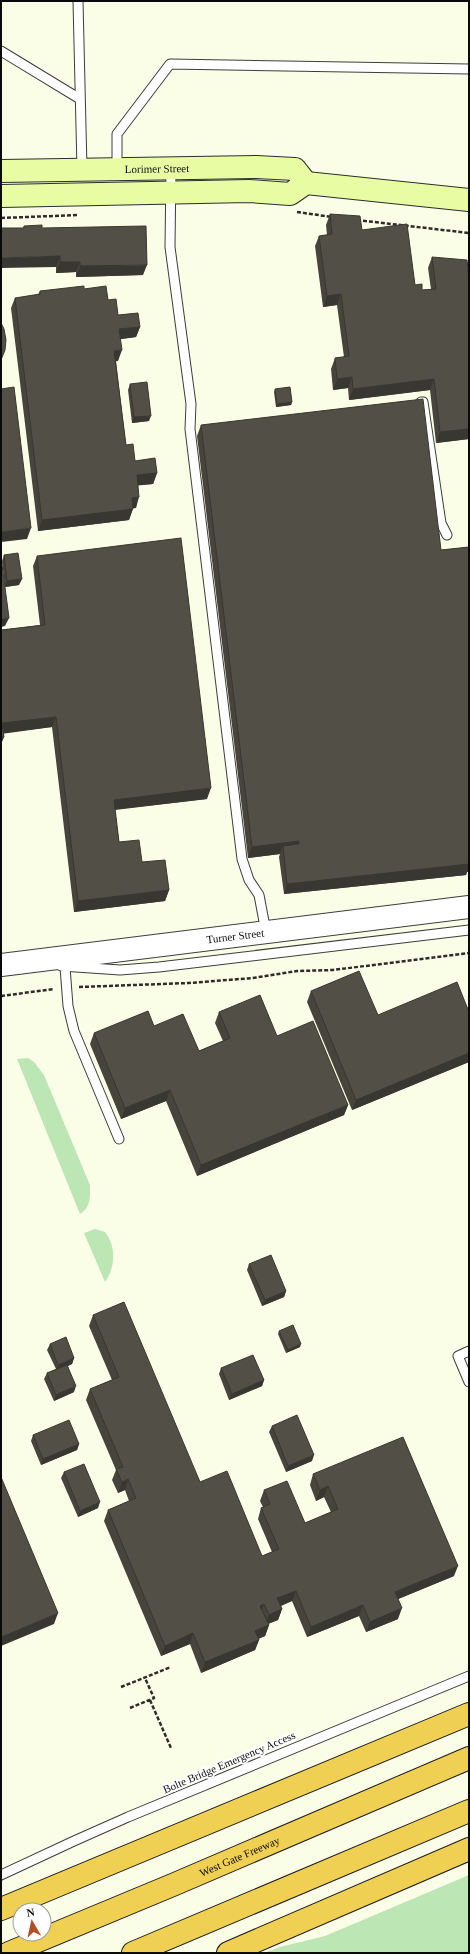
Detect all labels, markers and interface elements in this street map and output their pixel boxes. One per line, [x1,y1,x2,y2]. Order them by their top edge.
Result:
street label: Lorimer Street [125,162,189,175]
street label: Turner Street [206,926,265,945]
street label: Bolte Bridge Emergency Access [161,1729,297,1795]
street label: West Gate Freeway [198,1834,282,1879]
north arrow [12,1902,52,1942]
text: N [26,1906,35,1919]

